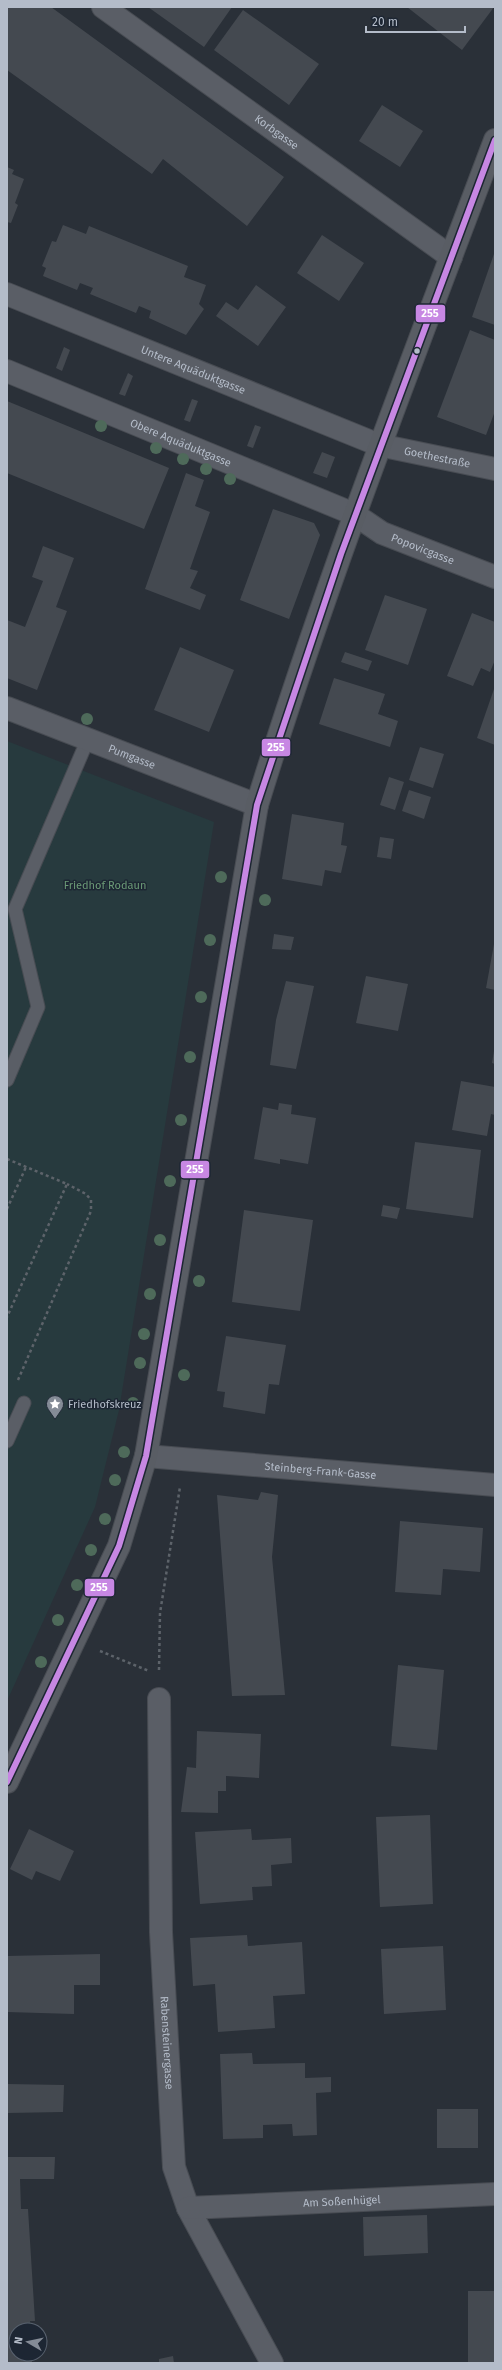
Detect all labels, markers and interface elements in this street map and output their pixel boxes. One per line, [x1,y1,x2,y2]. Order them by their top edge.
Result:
scale bar [366,8,465,34]
text: 20 m [372,15,398,29]
street label: Korbgasse [252,112,301,152]
line badge: 255 [415,304,446,323]
text: 255 [421,307,439,320]
street label: Untere Aquäduktgasse [139,343,247,397]
unlabelled marker [412,346,422,356]
street label: Obere Aquäduktgasse [128,416,233,470]
street label: Goethestraße [403,444,471,471]
street label: Popovicgasse [389,531,456,568]
line badge: 255 [261,738,291,757]
text: 255 [267,741,285,754]
street label: Pumgasse [106,742,157,772]
park label: Friedhof Rodaun [64,879,146,892]
line badge: 255 [180,1160,210,1179]
text: 255 [186,1163,204,1176]
place icon: Friedhofskreuz [45,1394,65,1419]
place label: Friedhofskreuz [68,1398,142,1411]
street label: Steinberg-Frank-Gasse [264,1460,377,1482]
line badge: 255 [84,1578,115,1597]
text: 255 [90,1581,108,1594]
street label: Rabensteinergasse [158,1996,176,2090]
street label: Am Soßenhügel [303,2193,381,2210]
north arrow [8,2322,48,2362]
text: N [12,2336,26,2345]

